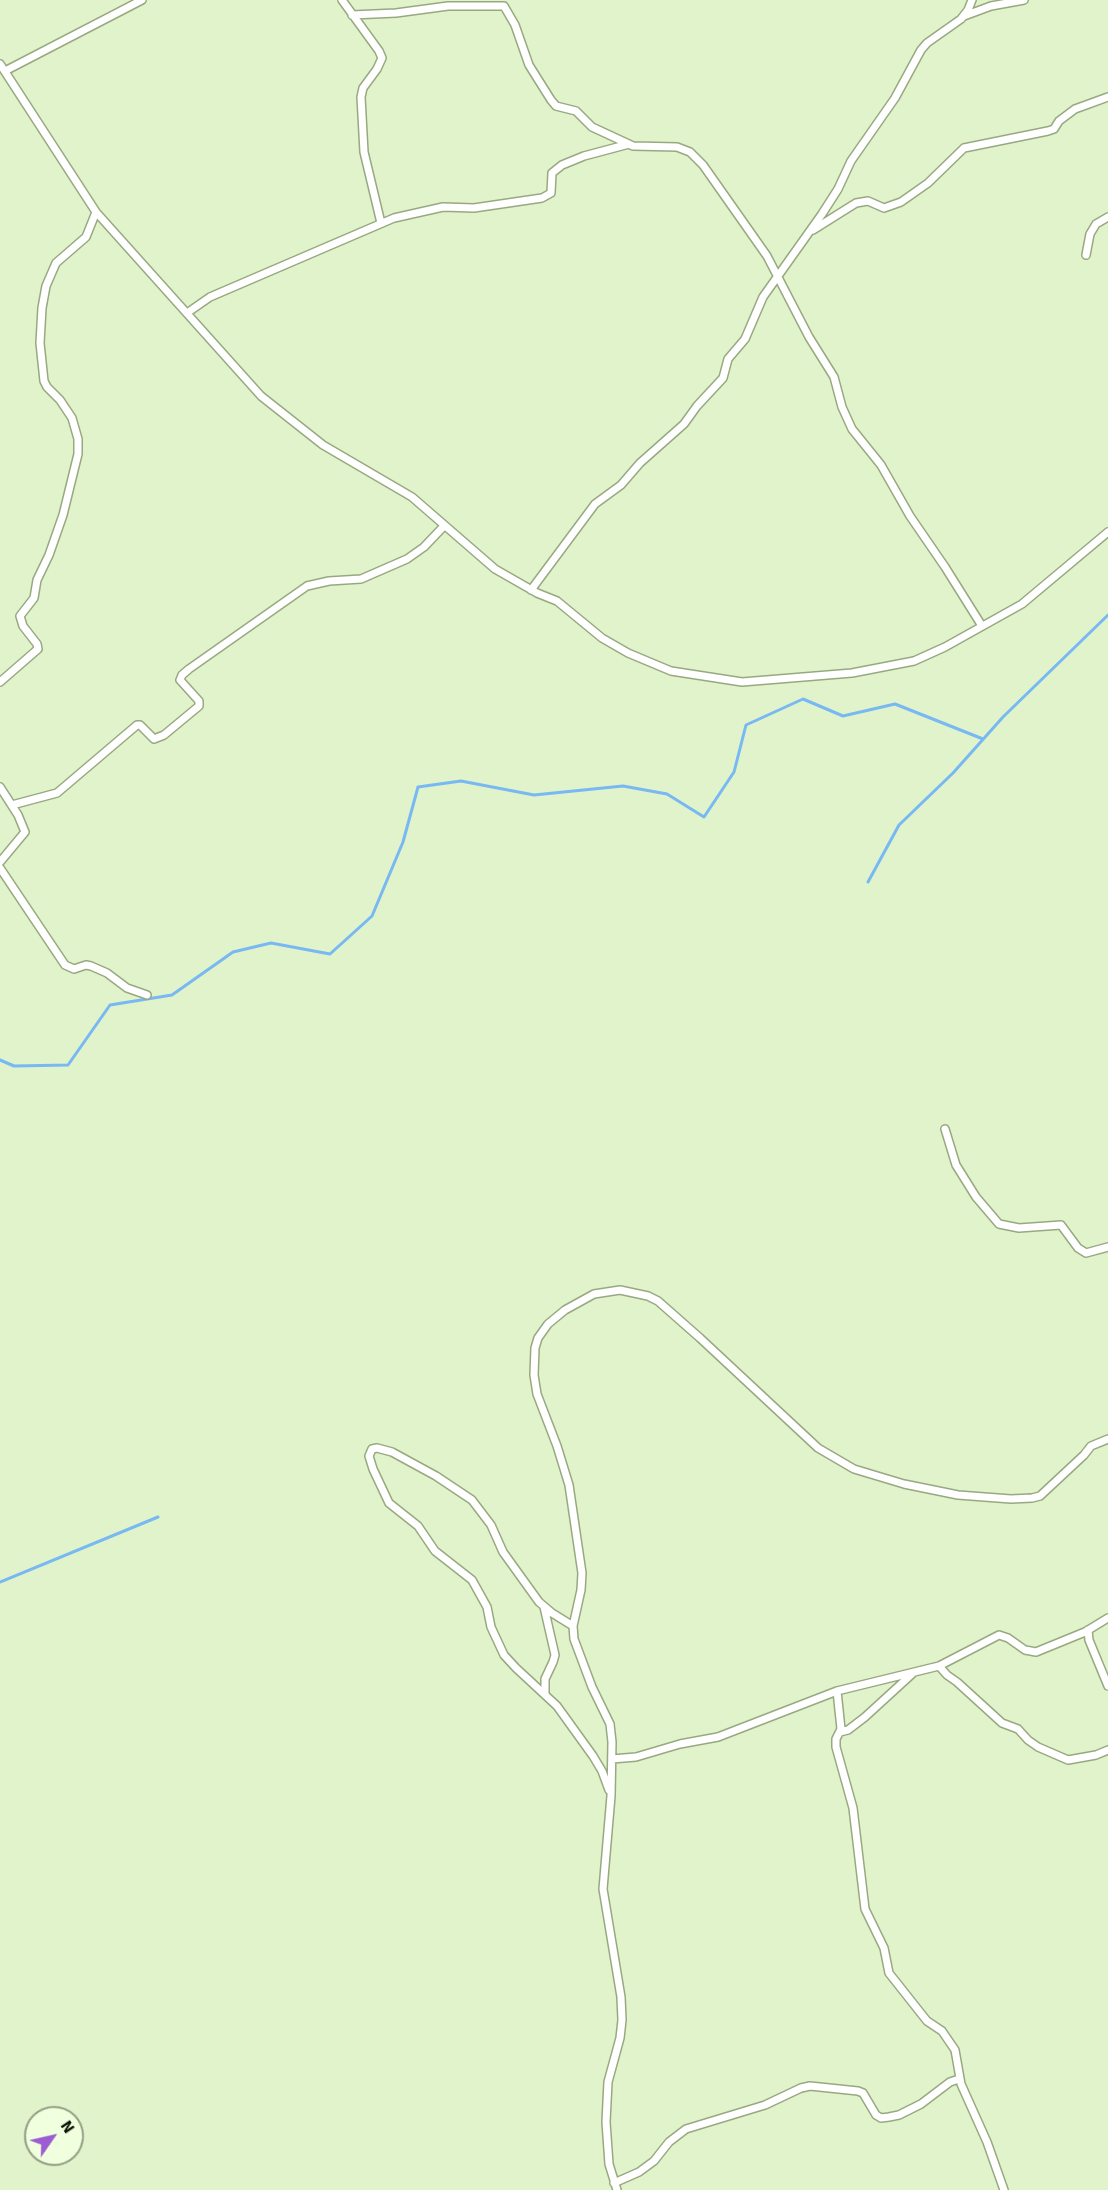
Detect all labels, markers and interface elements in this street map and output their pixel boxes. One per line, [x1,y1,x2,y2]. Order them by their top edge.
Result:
north arrow [24,2106,84,2166]
text: N [56,2117,79,2137]

